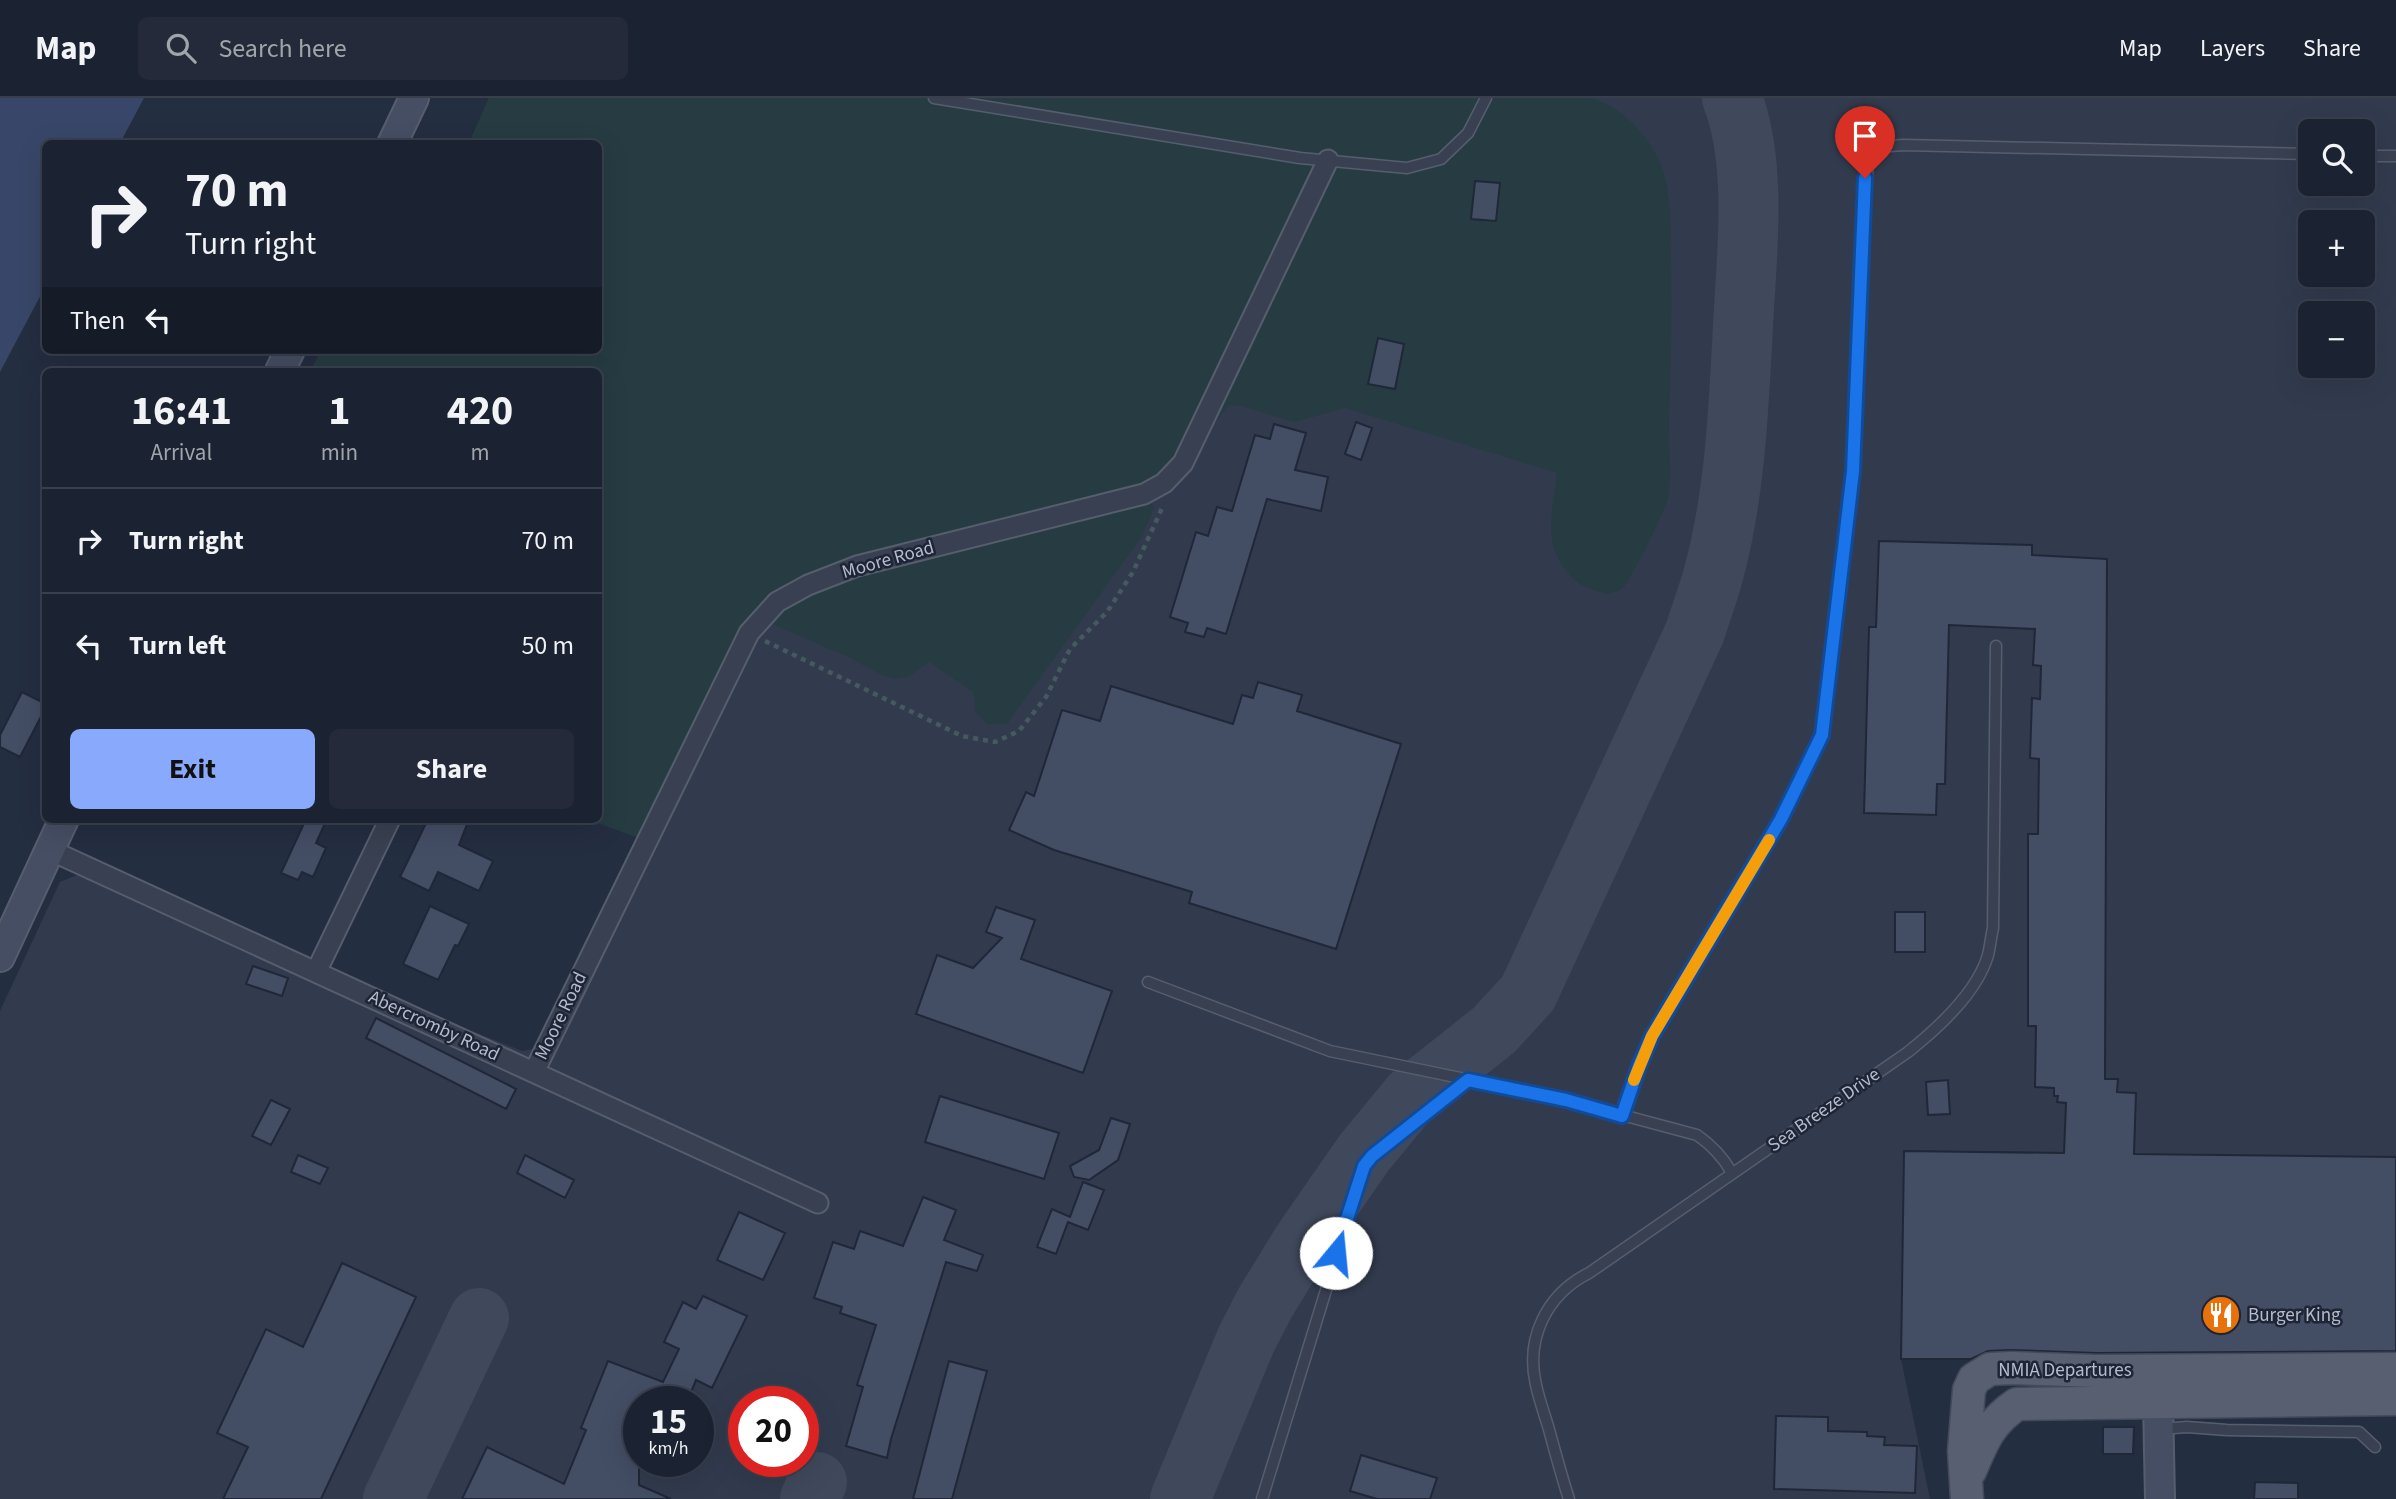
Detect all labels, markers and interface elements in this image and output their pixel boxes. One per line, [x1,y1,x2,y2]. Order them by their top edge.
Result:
search box [138,17,628,80]
text: Map [35,25,96,72]
icon: search [162,29,200,67]
text: Search here [218,30,347,67]
text: Map [2119,31,2162,66]
text: Layers [2200,31,2265,66]
text: Share [2303,31,2361,66]
pin [1835,106,1895,178]
icon: arrive [1846,117,1884,155]
map controls [2298,119,2375,378]
button: search [2298,119,2375,196]
text: 70 m [185,156,289,226]
icon: right [70,168,161,259]
button: + [2298,210,2375,287]
text: Turn right [185,221,316,267]
icon: left [139,301,177,339]
button: − [2298,301,2375,378]
text: Then [70,302,125,339]
text: 16:41 [131,381,232,441]
text: 1 [328,381,350,441]
text: 420 [447,381,513,441]
text: Arrival [150,436,212,469]
text: min [321,436,358,469]
text: m [470,436,490,469]
icon: right [70,522,108,560]
text: Turn right [129,522,244,559]
text: 70 m [521,522,574,559]
street label: Moore Road [839,534,937,586]
icon: left [70,627,108,665]
text: Turn left [129,627,226,664]
text: 50 m [521,627,574,664]
button: Exit [70,729,315,809]
button: Share [329,729,574,809]
street label: Moore Road [528,967,594,1065]
street label: Abercromby Road [364,984,504,1068]
street label: Sea Breeze Drive [1762,1061,1886,1159]
position arrow [1299,1216,1373,1290]
restaurant icon: Burger King [2200,1294,2242,1336]
place label: Burger King [2248,1302,2341,1329]
street label: NMIA Departures [1998,1357,2132,1384]
speed limit sign: 20 [728,1386,819,1477]
text: 15 [650,1397,687,1447]
text: km/h [649,1436,688,1461]

